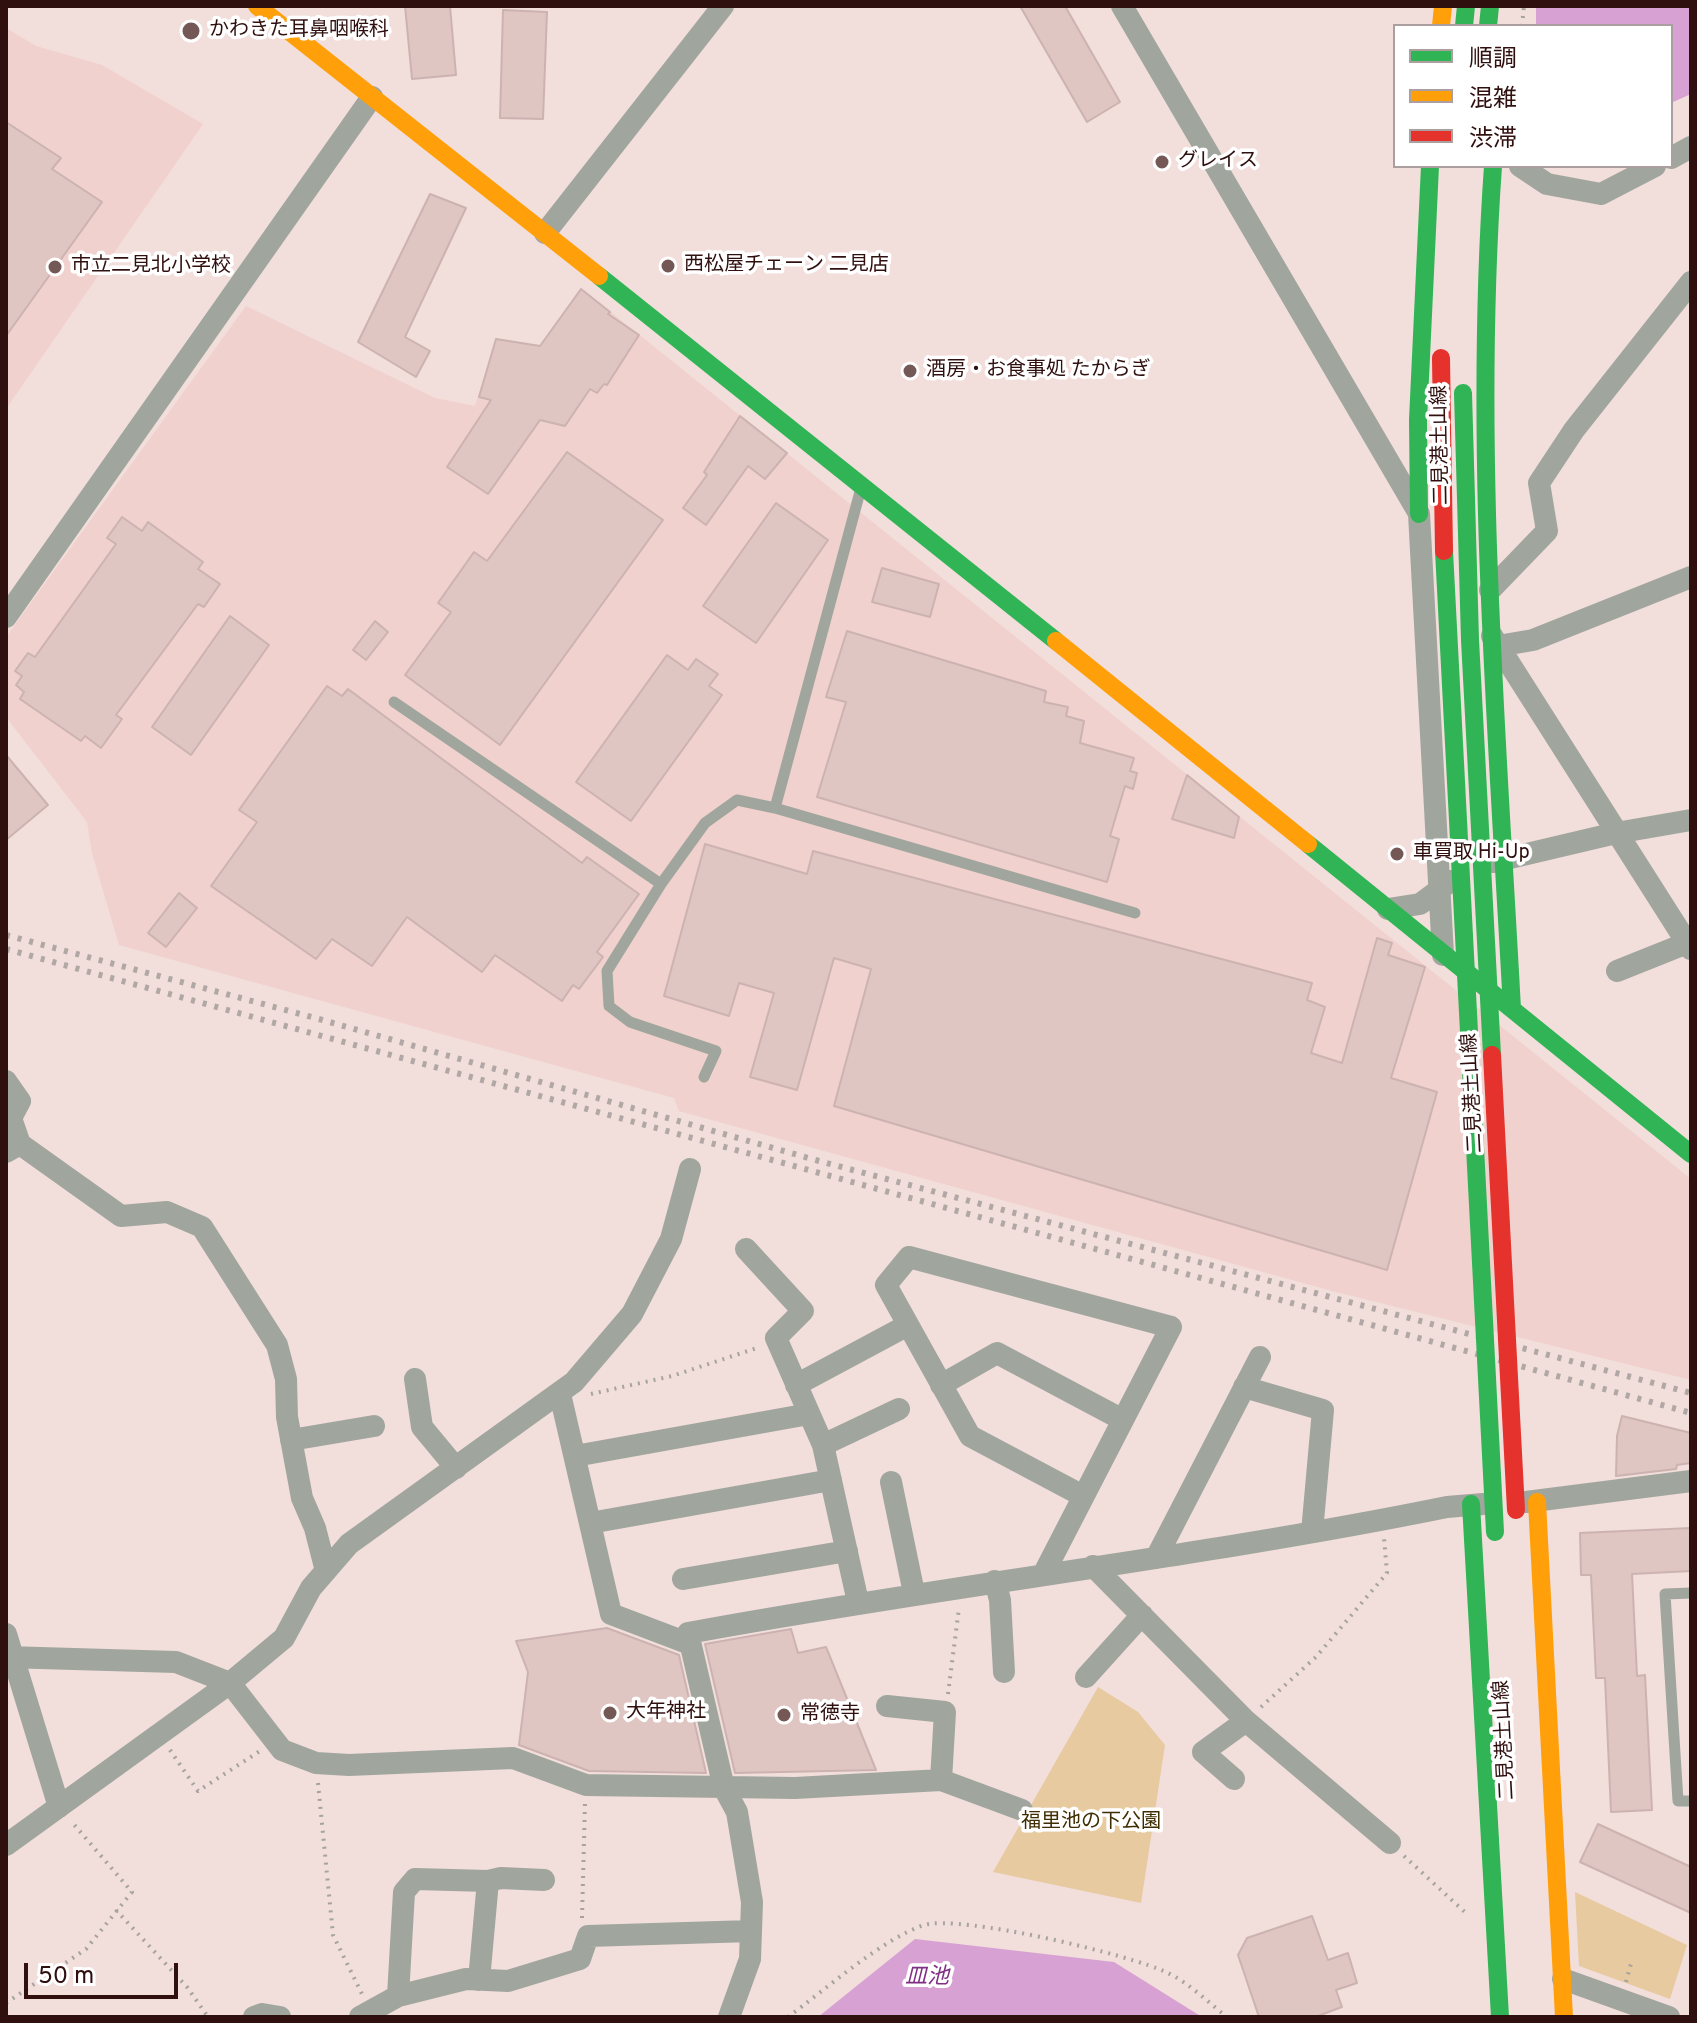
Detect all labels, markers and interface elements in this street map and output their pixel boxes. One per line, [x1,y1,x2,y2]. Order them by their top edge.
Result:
place label: かわきた耳鼻咽喉科 [209,19,389,43]
marker: かわきた耳鼻咽喉科 [180,20,202,42]
legend [1393,24,1673,168]
text: 順調 [1469,45,1517,75]
text: 混雑 [1469,85,1517,115]
text: 渋滞 [1469,125,1517,155]
place label: グレイス [1178,150,1258,174]
marker: グレイス [1153,153,1171,171]
place label: 西松屋チェーン 二見店 [684,254,889,278]
place label: 市立二見北小学校 [71,255,231,279]
marker: 西松屋チェーン 二見店 [659,257,677,275]
marker: 市立二見北小学校 [46,258,64,276]
place label: 酒房・お食事処 たからぎ [926,359,1151,383]
marker: 酒房・お食事処 たからぎ [901,362,919,380]
street label: 二見港土山線 [1429,385,1455,505]
place label: 車買取 Hi-Up [1413,842,1530,866]
marker: 車買取 Hi-Up [1388,845,1406,863]
street label: 二見港土山線 [1459,1032,1489,1154]
street label: 二見港土山線 [1491,1679,1521,1801]
place label: 大年神社 [626,1701,706,1725]
place label: 常徳寺 [800,1703,860,1727]
marker: 大年神社 [601,1704,619,1722]
marker: 常徳寺 [775,1706,793,1724]
park label: 福里池の下公園 [1021,1811,1161,1835]
scale bar [28,1947,182,1997]
text: 50 m [38,1962,94,1992]
water label: 皿池 [905,1966,949,1992]

